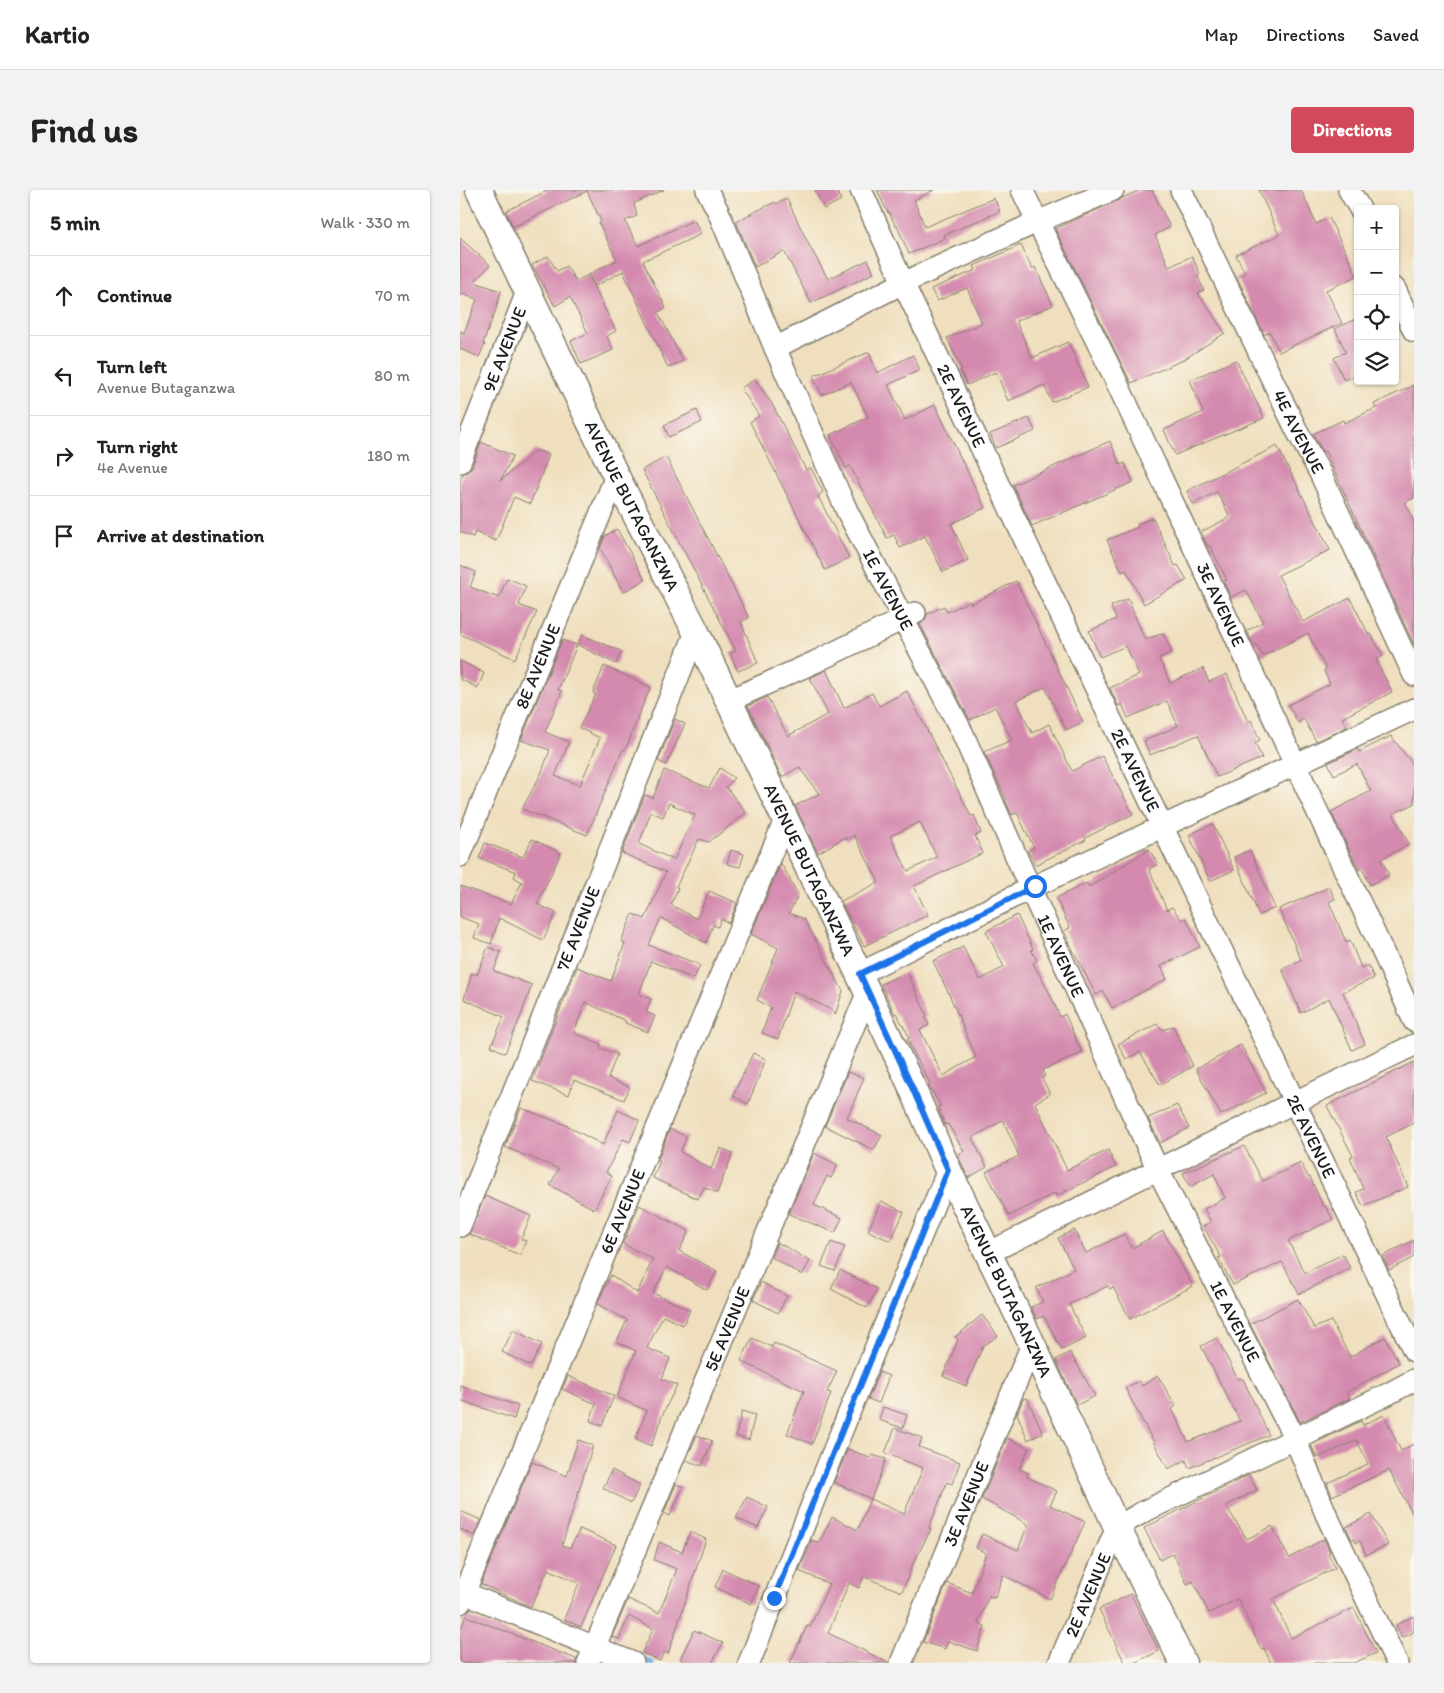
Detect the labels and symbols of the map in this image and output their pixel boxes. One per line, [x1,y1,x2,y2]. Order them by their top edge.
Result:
street label: 9E AVENUE [478,304,531,395]
street label: 2E AVENUE [932,361,990,451]
street label: 4E AVENUE [1268,387,1329,478]
street label: AVENUE BUTAGANZWA [580,417,684,595]
street label: 1E AVENUE [858,545,918,634]
street label: 3E AVENUE [1192,559,1250,650]
street label: 8E AVENUE [511,620,565,712]
street label: 2E AVENUE [1106,725,1165,816]
street label: AVENUE BUTAGANZWA [759,780,860,960]
route start [1024,875,1047,898]
street label: 7E AVENUE [551,883,605,974]
street label: 1E AVENUE [1032,911,1089,1001]
street label: 2E AVENUE [1282,1091,1340,1182]
street label: 6E AVENUE [595,1166,650,1257]
street label: AVENUE BUTAGANZWA [956,1201,1057,1381]
street label: 1E AVENUE [1205,1277,1265,1366]
street label: 5E AVENUE [700,1283,755,1375]
street label: 3E AVENUE [939,1458,994,1550]
street label: 2E AVENUE [1060,1549,1116,1641]
route end [763,1587,786,1610]

